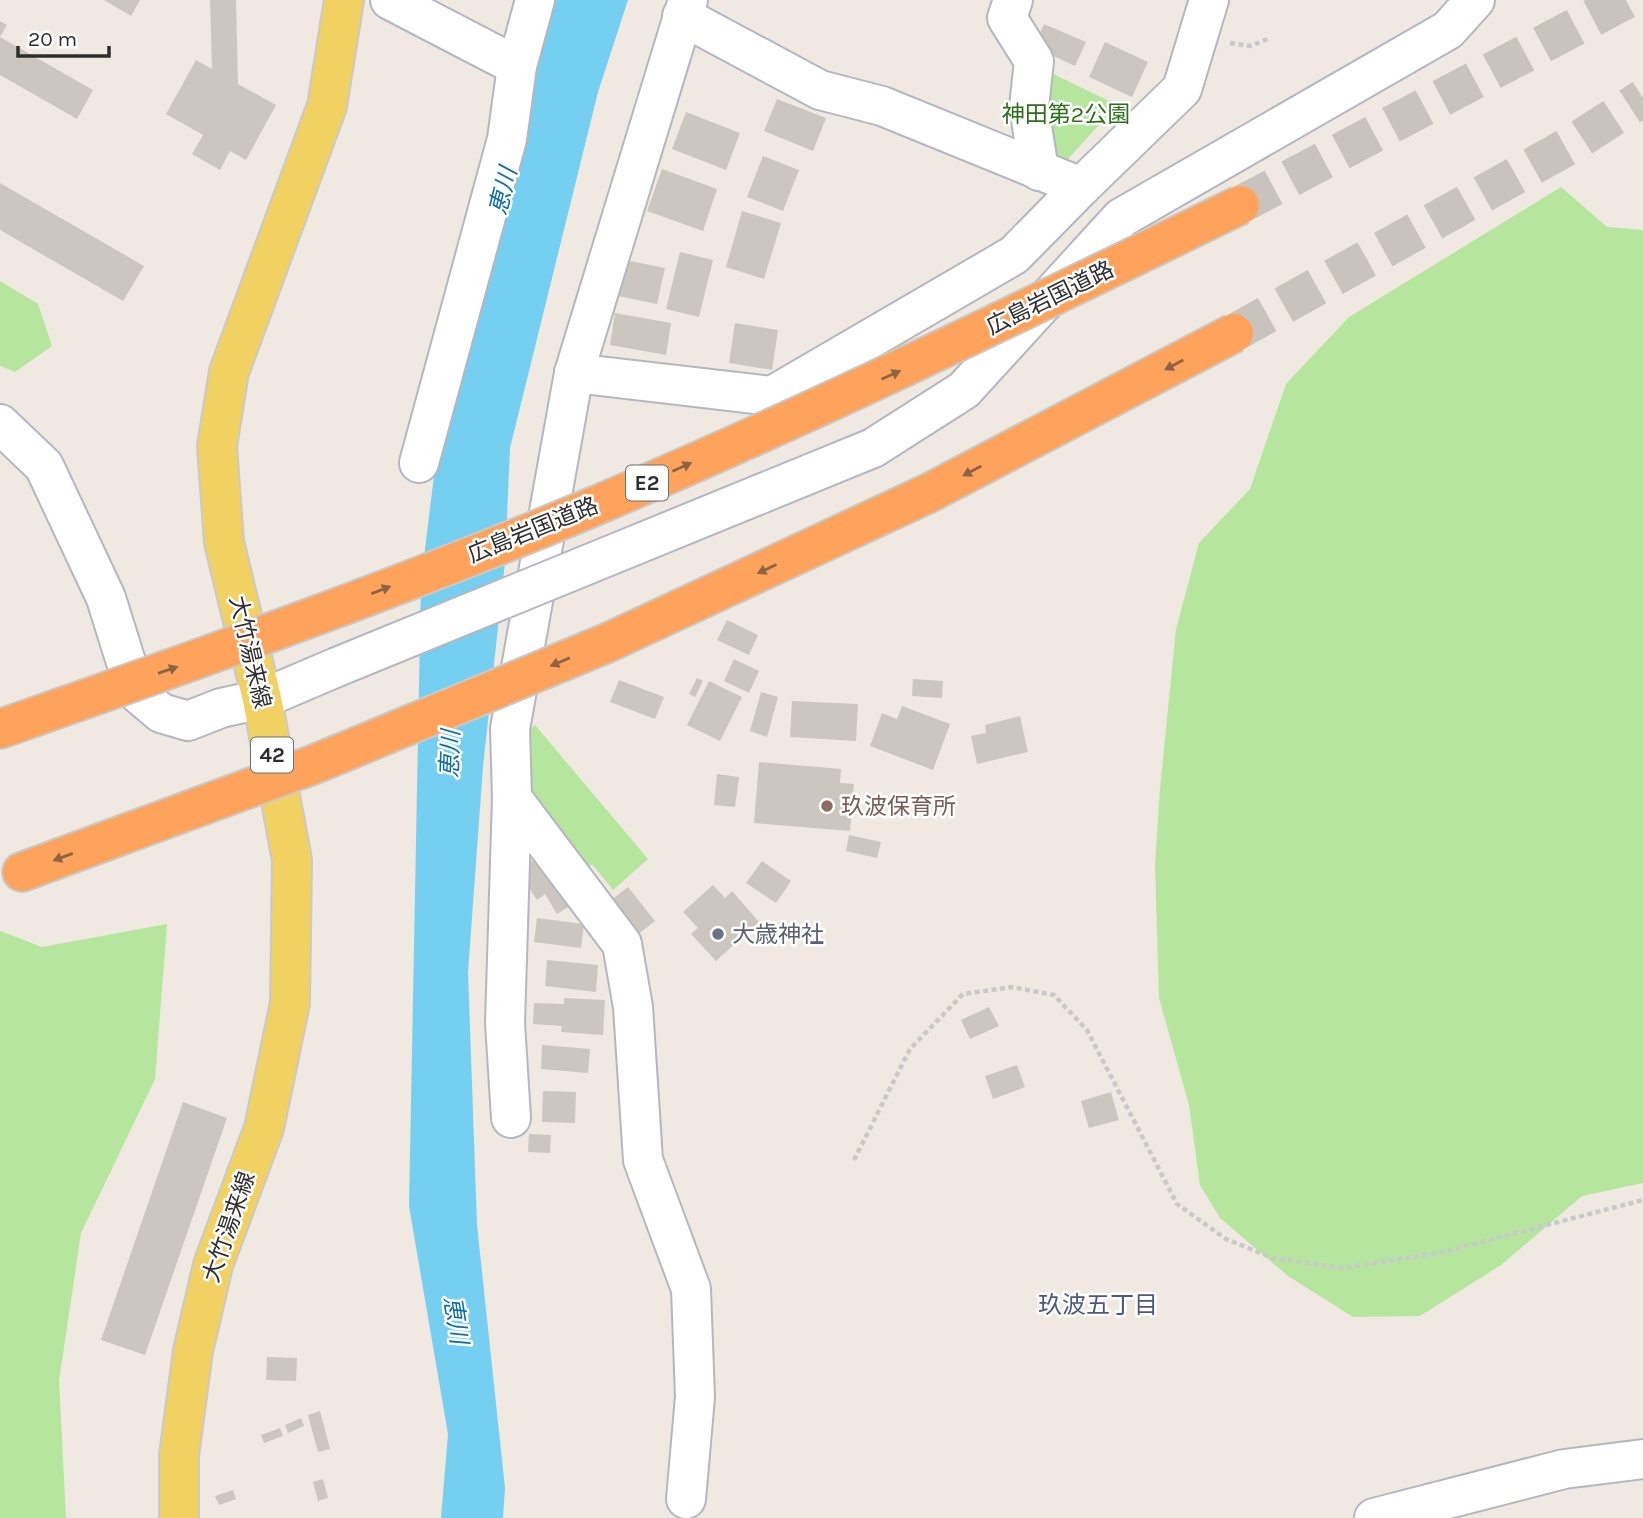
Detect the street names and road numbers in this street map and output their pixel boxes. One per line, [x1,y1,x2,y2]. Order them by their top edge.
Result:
street label: 広島岩国道路 [982,256,1118,340]
road number: E2 [626,466,668,500]
street label: 広島岩国道路 [464,492,602,568]
street label: 大竹湯来線 [224,593,276,711]
road number: 42 [251,738,293,772]
street label: 大竹湯来線 [198,1168,260,1286]

